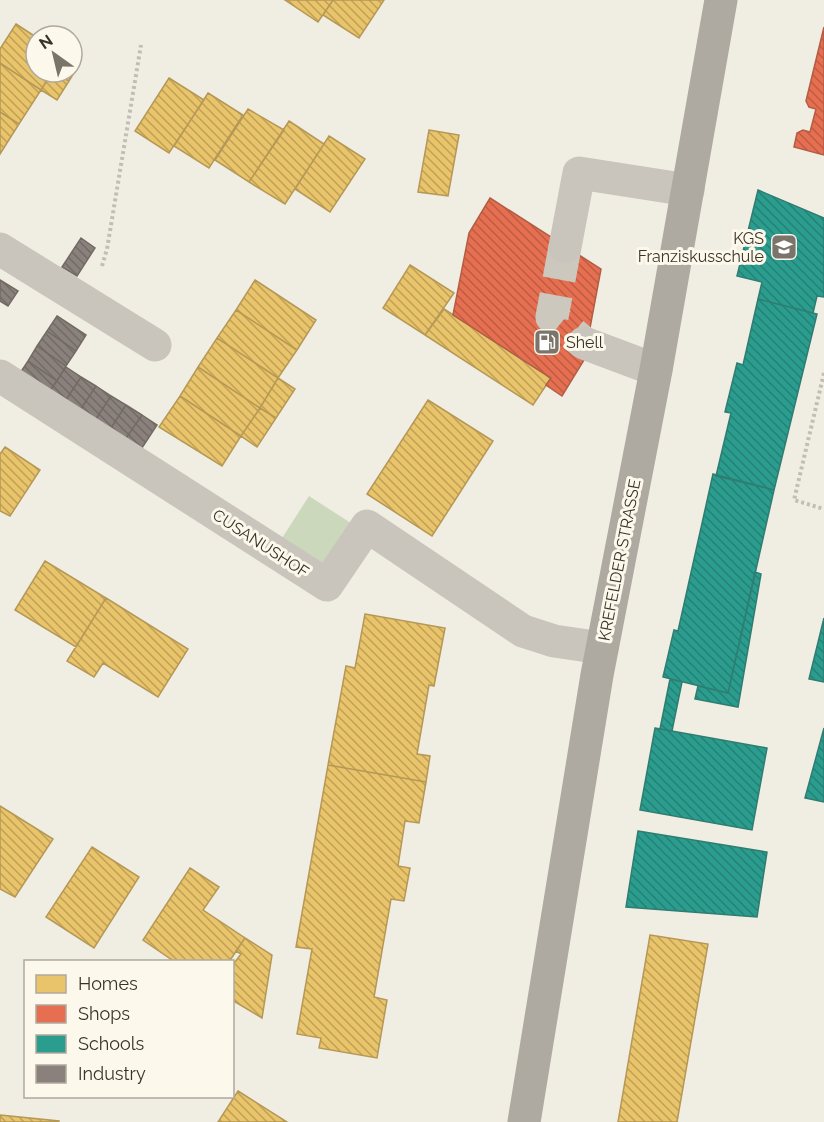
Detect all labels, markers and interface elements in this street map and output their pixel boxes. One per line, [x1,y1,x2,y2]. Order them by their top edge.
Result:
north arrow [24,24,84,84]
text: N [36,31,56,53]
place label: KGS Franziskusschule [638,229,764,266]
school or university icon: KGS Franziskusschule [769,232,799,262]
fuel station icon: Shell [532,327,562,357]
place label: Shell [566,333,604,352]
street label: KREFELDER STRASSE [594,477,645,643]
street label: CUSANUSHOF [209,505,312,582]
legend [24,960,234,1098]
text: Homes [78,973,138,994]
text: Shops [78,1003,130,1024]
text: Schools [78,1033,145,1054]
text: Industry [78,1063,146,1084]

